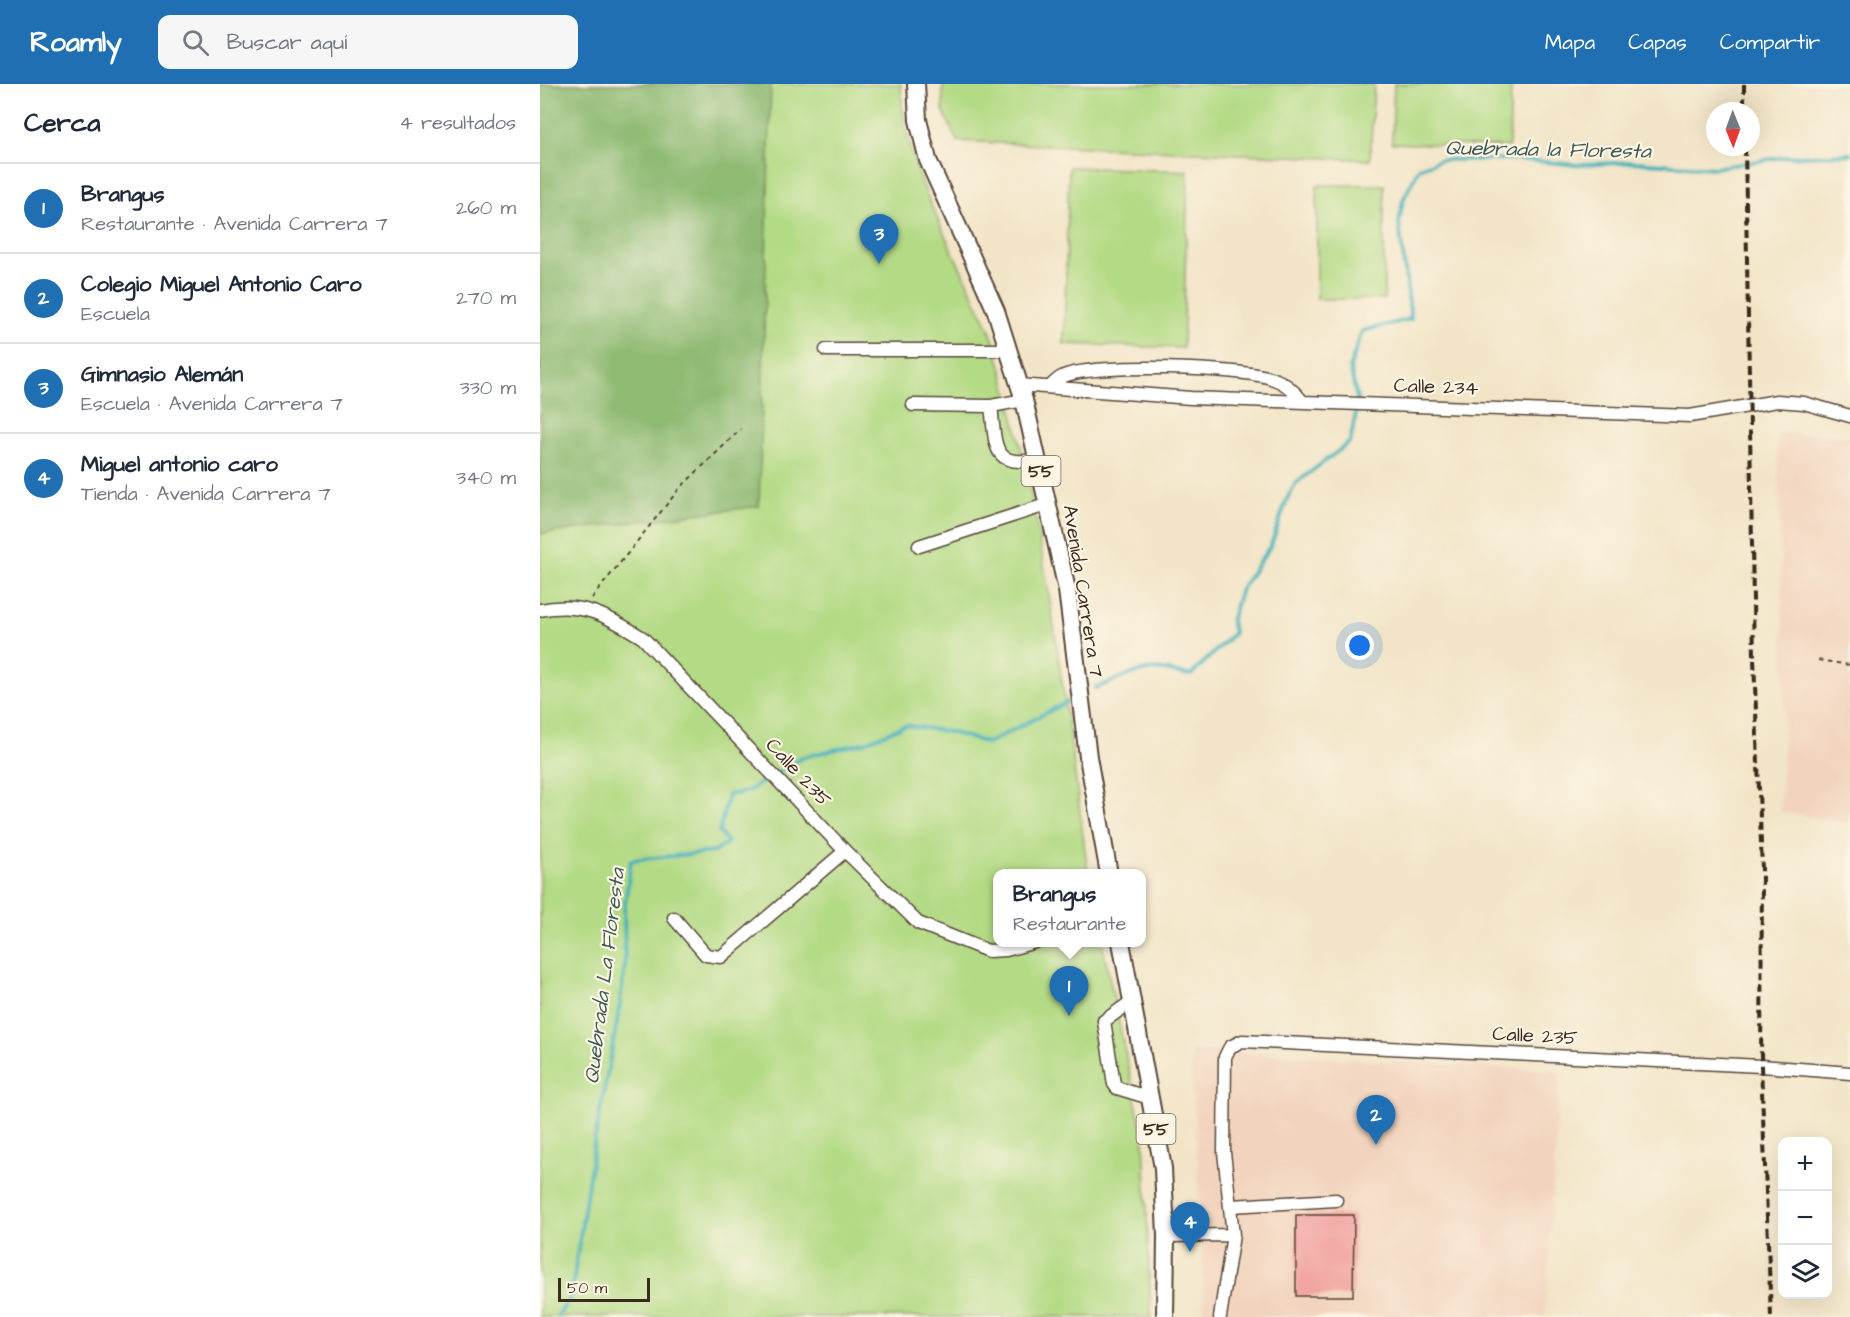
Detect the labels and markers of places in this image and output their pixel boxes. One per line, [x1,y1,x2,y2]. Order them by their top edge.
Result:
pin: 3 [860,214,898,264]
pin: 1 [1050,966,1088,1016]
pin: 2 [1356,1096,1396,1145]
pin: 4 [1170,1202,1210,1252]

